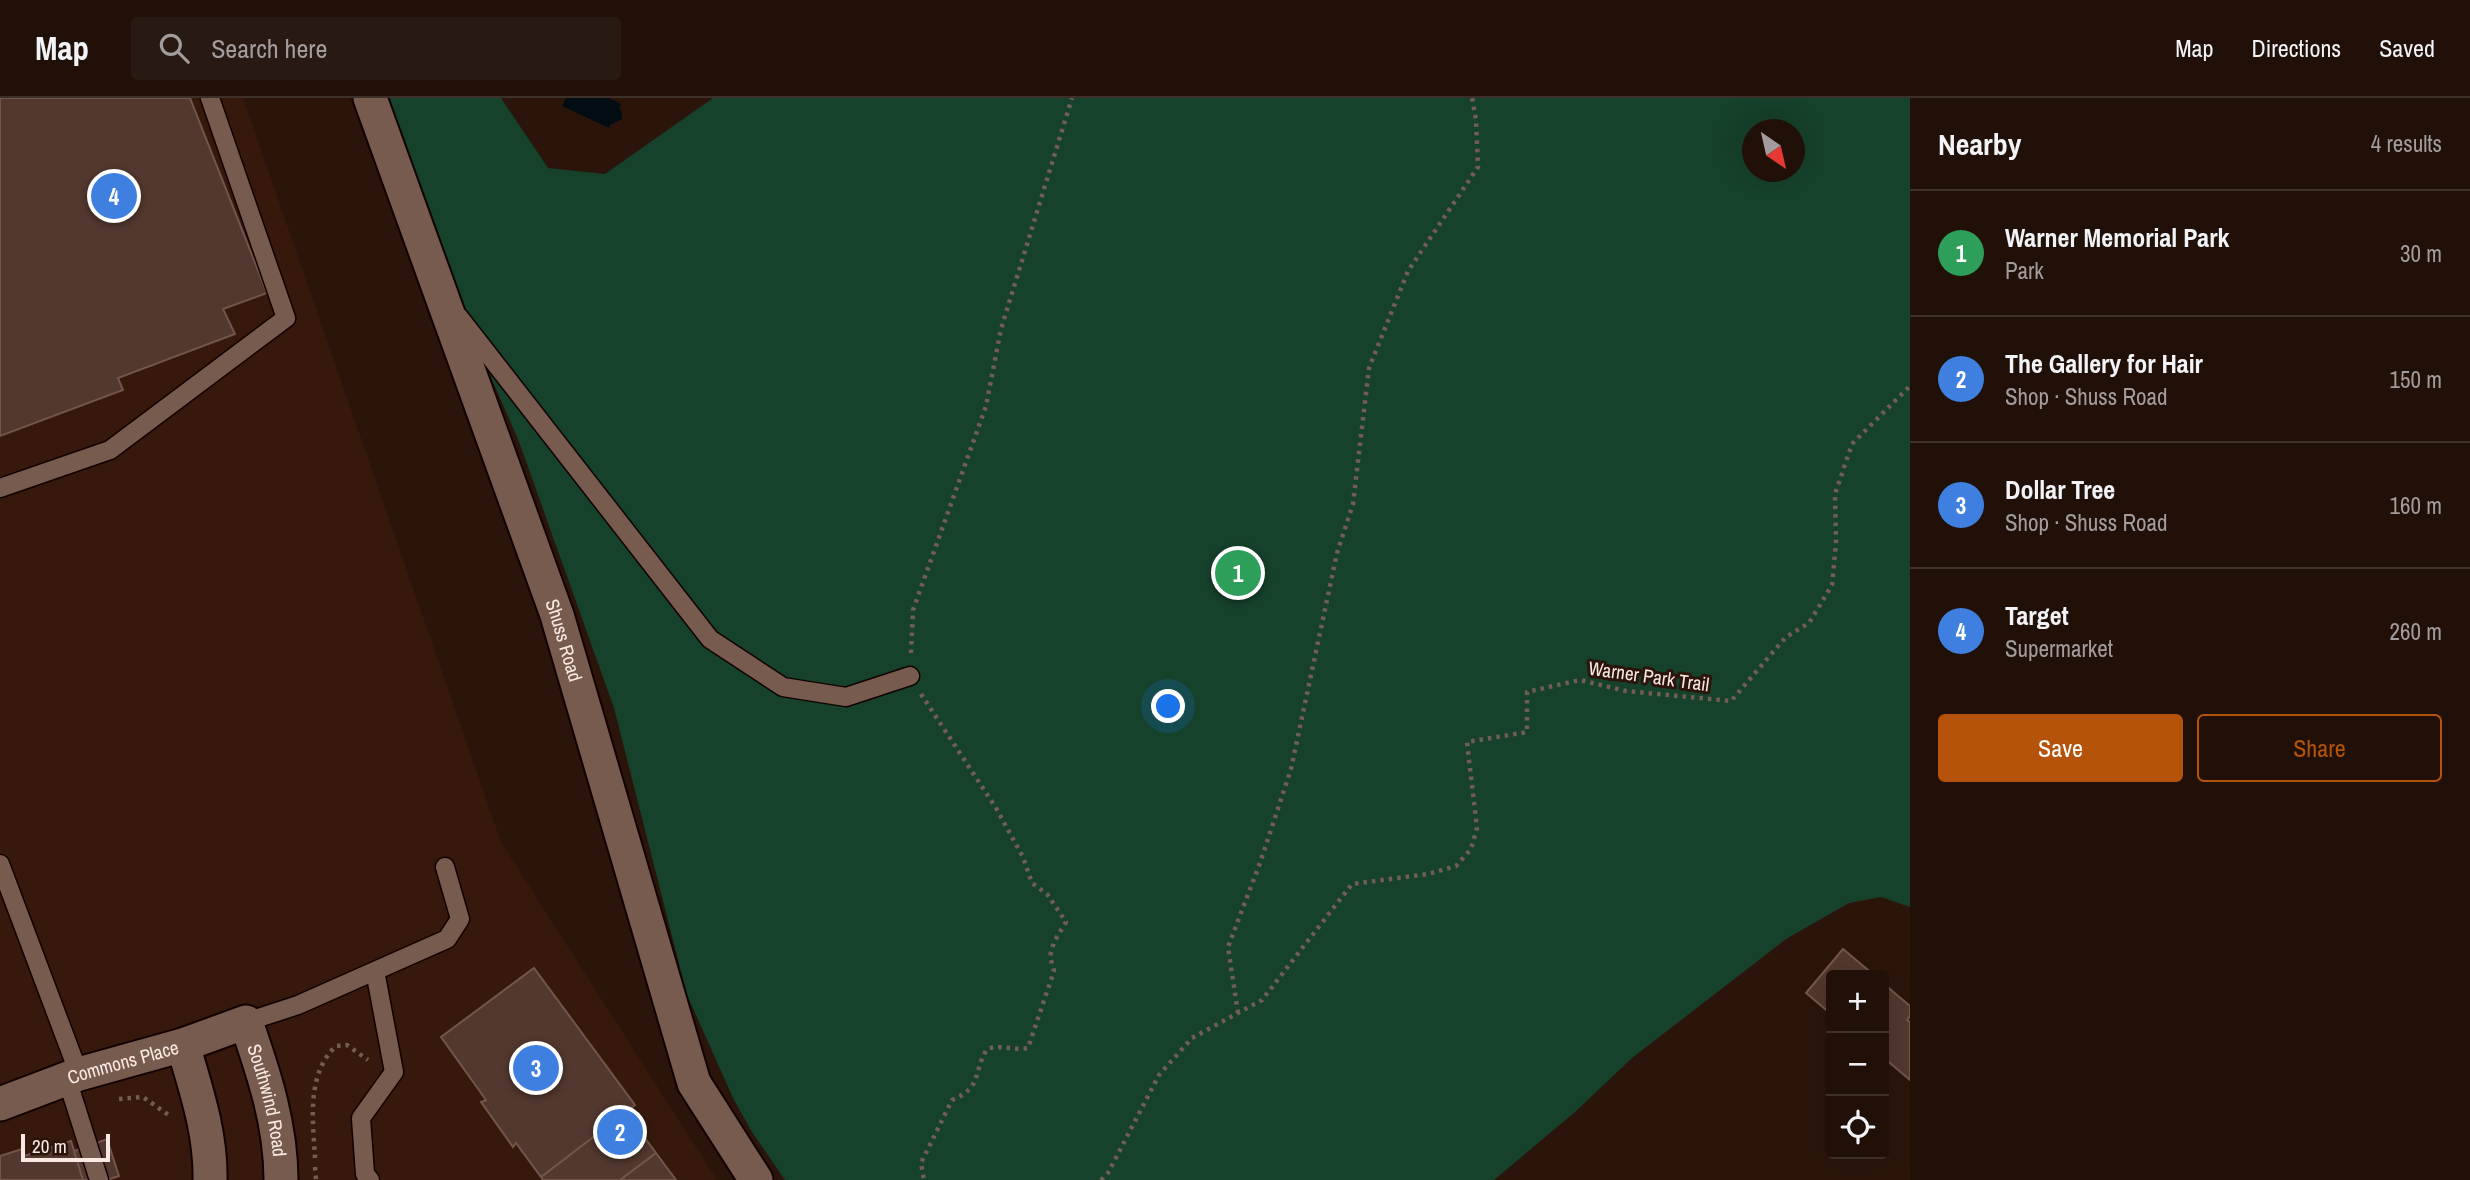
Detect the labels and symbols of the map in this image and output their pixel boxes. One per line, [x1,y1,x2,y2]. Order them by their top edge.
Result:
north arrow [1742,119,1805,182]
pin: 4 [91,170,137,222]
pin: 1 [1215,547,1261,599]
street label: Shuss Road [539,595,589,685]
street label: Warner Park Trail [1587,655,1711,697]
your location [1151,689,1185,723]
street label: Commons Place [63,1034,181,1090]
street label: Southwind Road [241,1040,293,1158]
pin: 3 [513,1042,559,1094]
pin: 2 [597,1106,643,1158]
scale bar [21,1131,110,1163]

